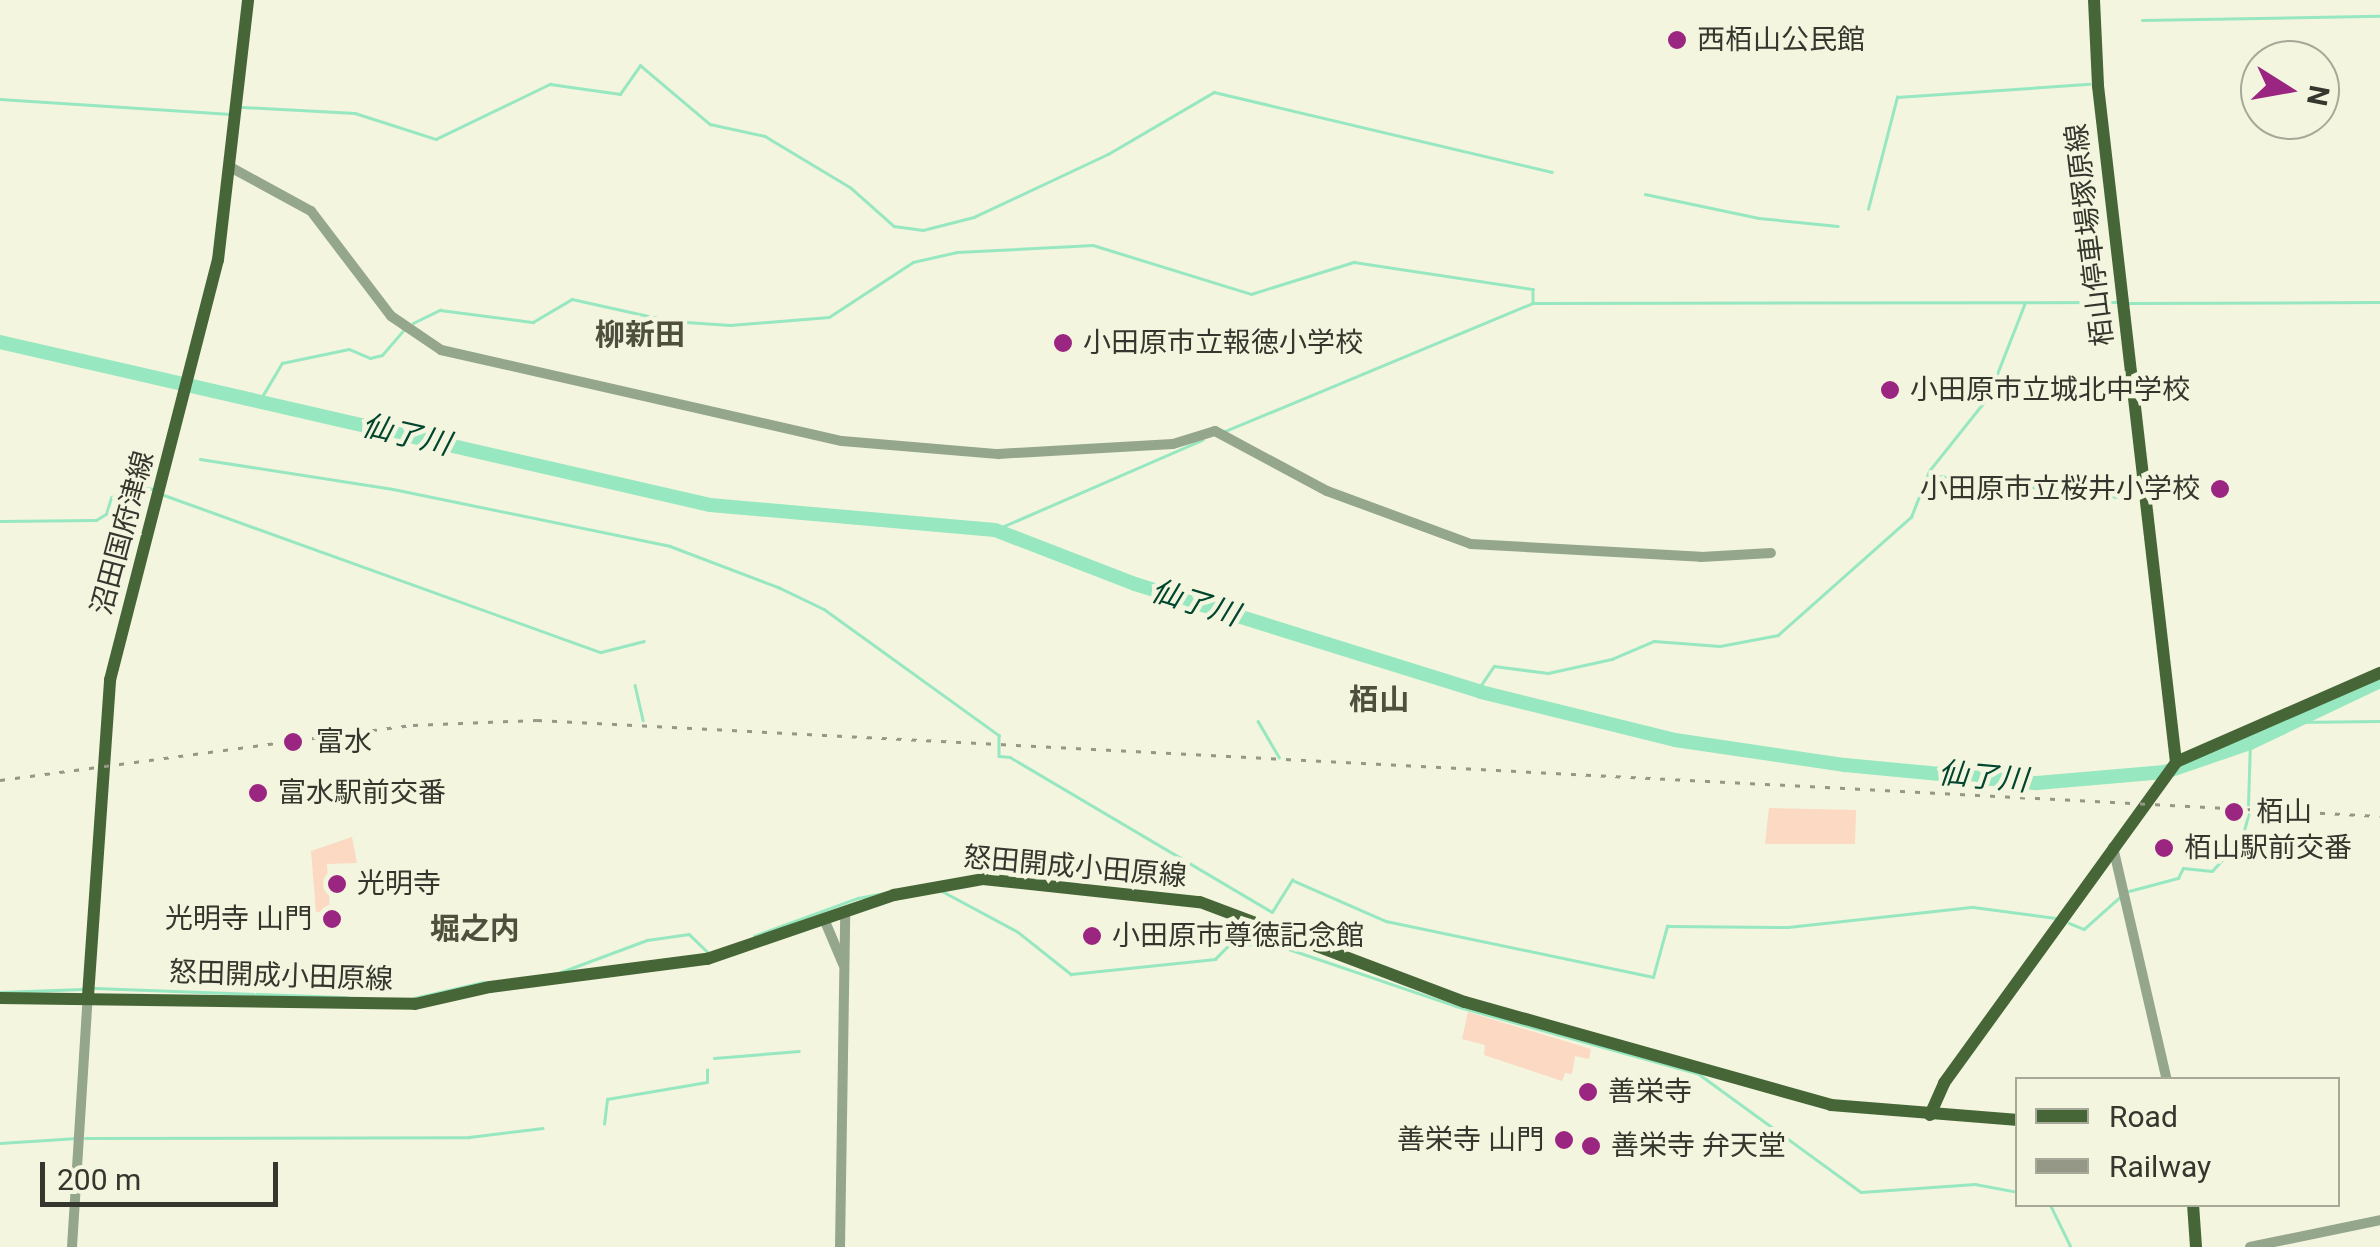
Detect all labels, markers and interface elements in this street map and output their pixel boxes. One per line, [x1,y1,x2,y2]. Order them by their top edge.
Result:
place label: 西栢山公民館 [1697,23,1865,57]
marker: 西栢山公民館 [1666,29,1688,51]
north arrow [2240,40,2340,140]
text: N [2300,83,2336,108]
street label: 栢山停車場塚原線 [2060,122,2120,348]
district label: 柳新田 [595,317,685,353]
place label: 小田原市立報徳小学校 [1083,326,1363,360]
marker: 小田原市立報徳小学校 [1052,332,1074,354]
place label: 小田原市立城北中学校 [1910,373,2190,407]
marker: 小田原市立城北中学校 [1879,379,1901,401]
water label: 仙了川 [358,407,454,463]
street label: 沼田国府津線 [85,448,161,618]
place label: 小田原市立桜井小学校 [1920,472,2200,506]
marker: 小田原市立桜井小学校 [2209,478,2231,500]
water label: 仙了川 [1147,573,1243,633]
district label: 栢山 [1349,682,1409,718]
place label: 富水 [316,725,372,759]
marker: 富水 [280,729,306,755]
water label: 仙了川 [1937,755,2029,799]
place label: 富水駅前交番 [278,776,446,810]
marker: 富水駅前交番 [247,782,269,804]
place label: 栢山 [2256,795,2312,829]
marker: 栢山 [2221,799,2247,825]
place label: 栢山駅前交番 [2184,831,2352,865]
marker: 栢山駅前交番 [2153,837,2175,859]
street label: 怒田開成小田原線 [962,841,1188,893]
place label: 光明寺 [357,867,441,901]
marker: 光明寺 [326,873,348,895]
place label: 光明寺 山門 [165,902,312,936]
marker: 光明寺 山門 [321,908,343,930]
district label: 堀之内 [430,911,520,947]
place label: 小田原市尊徳記念館 [1112,919,1364,953]
marker: 小田原市尊徳記念館 [1081,925,1103,947]
street label: 怒田開成小田原線 [168,955,394,997]
place label: 善栄寺 [1608,1075,1692,1109]
legend [2015,1077,2340,1207]
marker: 善栄寺 [1577,1081,1599,1103]
text: Road [2109,1099,2178,1134]
place label: 善栄寺 山門 [1397,1123,1544,1157]
marker: 善栄寺 山門 [1553,1129,1575,1151]
place label: 善栄寺 弁天堂 [1611,1129,1786,1163]
marker: 善栄寺 弁天堂 [1580,1135,1602,1157]
scale bar [45,1142,282,1204]
text: Railway [2109,1149,2211,1184]
text: 200 m [57,1162,141,1197]

